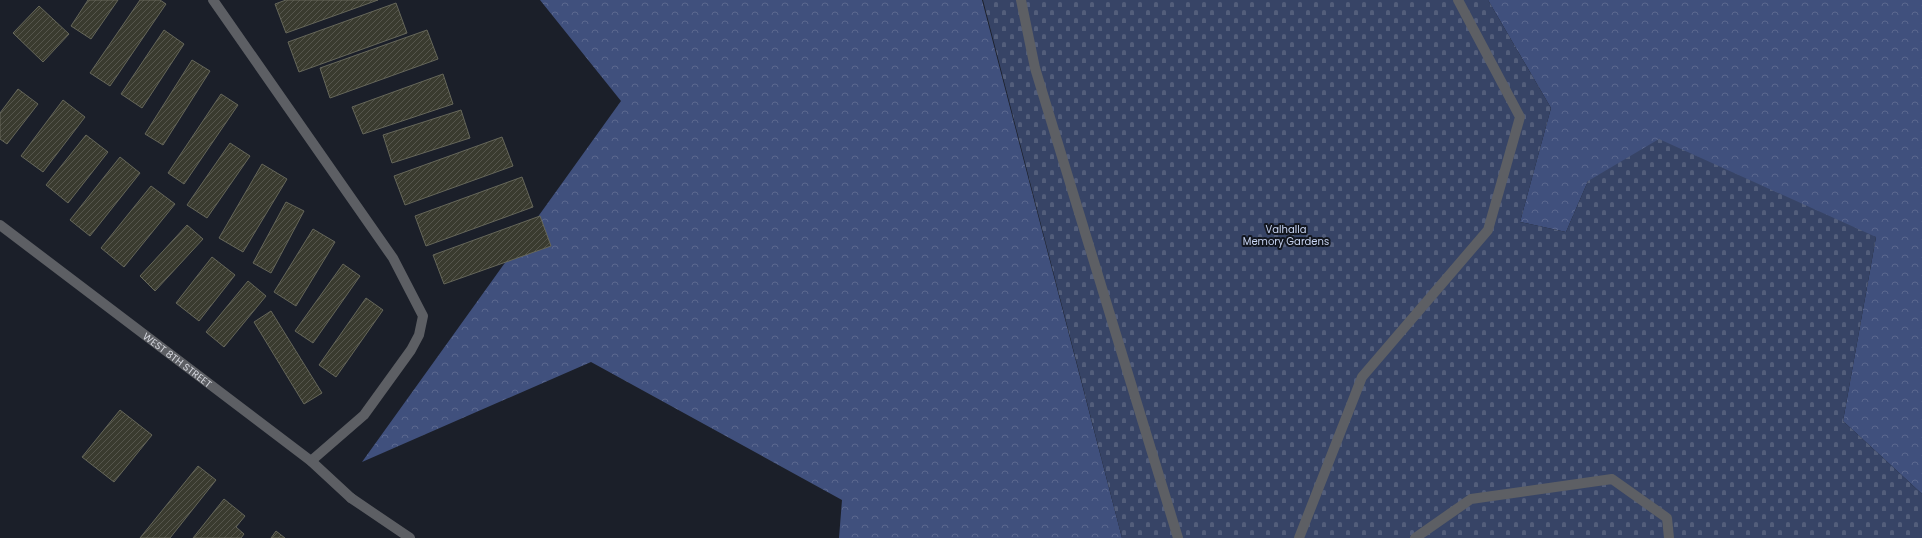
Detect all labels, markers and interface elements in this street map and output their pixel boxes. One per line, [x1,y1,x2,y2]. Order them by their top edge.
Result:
park label: Valhalla Memory Gardens [1243,222,1329,249]
street label: WEST 8TH STREET [140,329,216,392]

